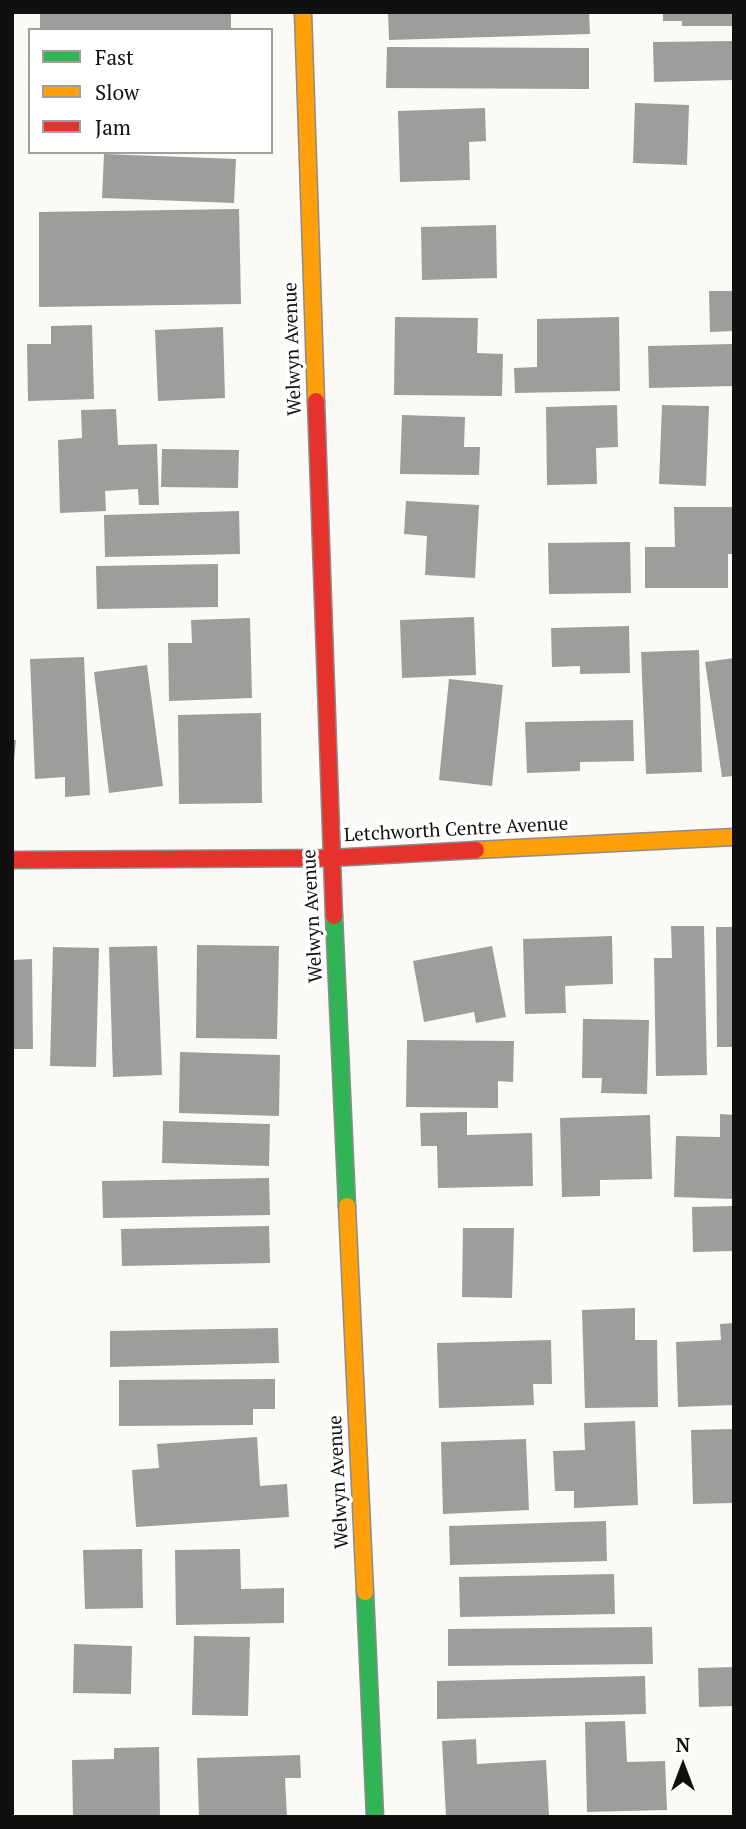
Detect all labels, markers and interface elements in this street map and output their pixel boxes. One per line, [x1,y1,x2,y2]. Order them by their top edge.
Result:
legend [28,28,273,154]
text: Fast [95,43,134,71]
text: Slow [95,78,139,106]
text: Jam [95,113,131,141]
street label: Welwyn Avenue [279,282,307,416]
street label: Letchworth Centre Avenue [343,813,569,847]
street label: Welwyn Avenue [298,849,328,983]
street label: Welwyn Avenue [324,1415,354,1549]
north arrow [648,1731,718,1801]
text: N [676,1732,690,1757]

